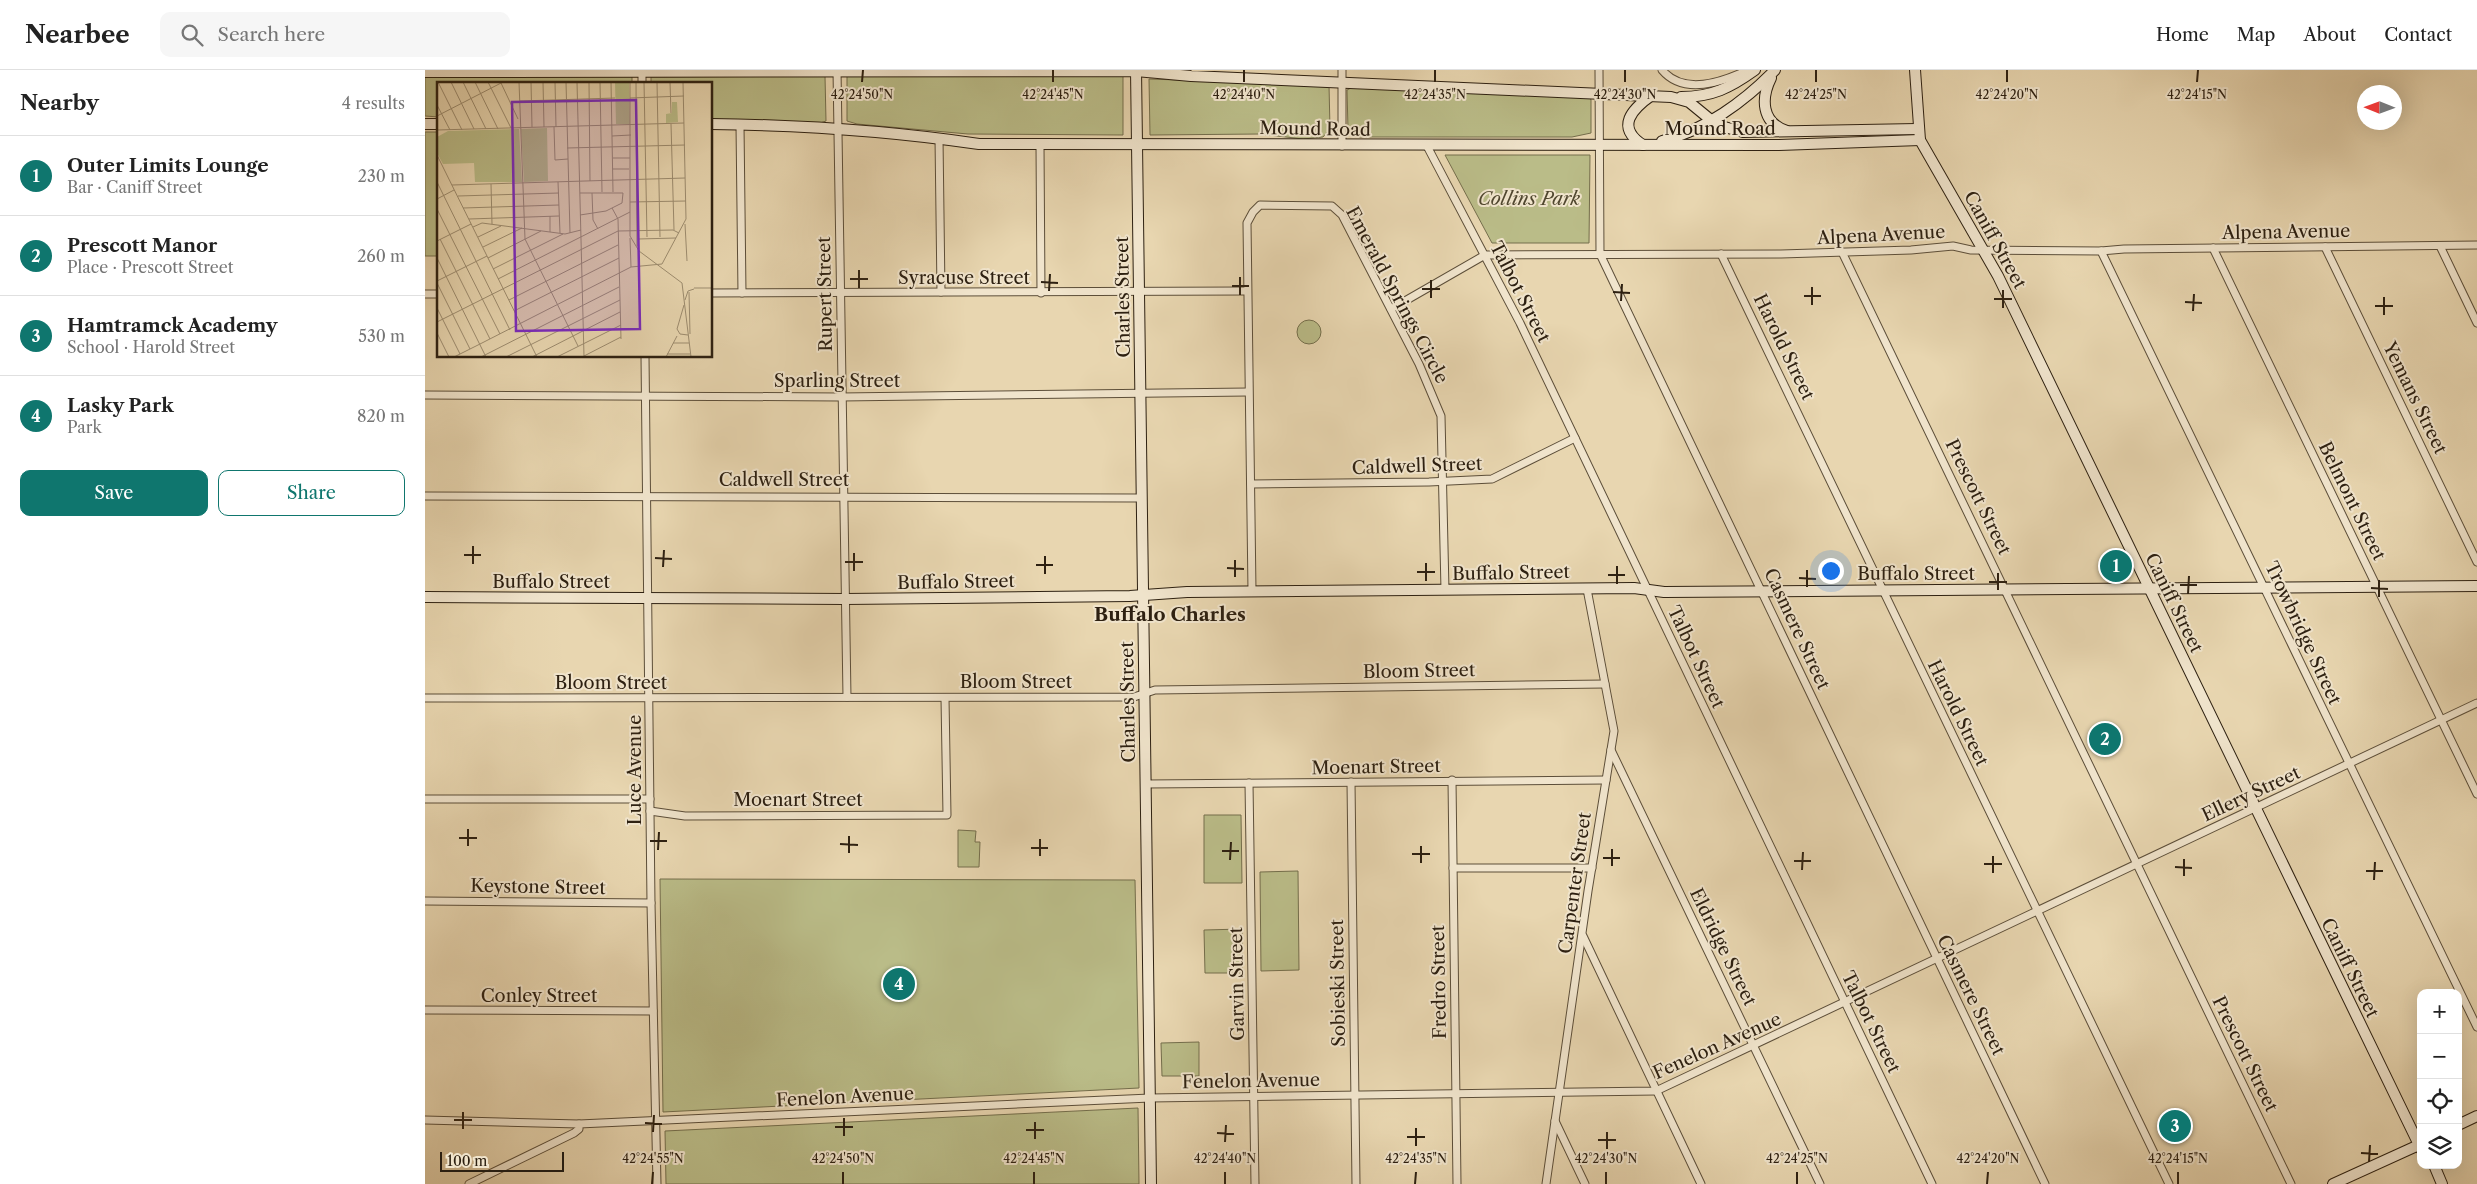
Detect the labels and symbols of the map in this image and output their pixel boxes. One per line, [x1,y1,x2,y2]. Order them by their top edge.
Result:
inset map [437,82,713,358]
north arrow [2357,85,2402,130]
text: 42°24'50"N [831,87,893,102]
text: 42°24'45"N [1022,87,1084,102]
text: 42°24'40"N [1213,87,1275,102]
text: 42°24'35"N [1404,87,1466,102]
text: 42°24'30"N [1594,87,1656,102]
text: 42°24'25"N [1785,87,1847,102]
text: 42°24'20"N [1976,87,2039,102]
text: 42°24'15"N [2167,87,2227,102]
street label: Mound Road [1259,117,1371,141]
street label: Mound Road [1664,118,1776,140]
street label: Caniff Street [1959,187,2031,293]
park label: Collins Park [1478,188,1581,210]
street label: Emerald Springs Circle [1341,203,1453,387]
street label: Alpena Avenue [2221,220,2350,244]
street label: Alpena Avenue [1815,221,1946,249]
street label: Rupert Street [813,236,837,352]
street label: Charles Street [1111,236,1135,358]
street label: Talbot Street [1485,238,1555,347]
street label: Syracuse Street [898,267,1031,289]
street label: Harold Street [1749,290,1819,404]
street label: Yemans Street [2378,337,2452,458]
street label: Sparling Street [774,370,901,392]
street label: Prescott Street [1940,435,2016,559]
street label: Belmont Street [2314,438,2390,564]
street label: Caldwell Street [1351,453,1483,479]
street label: Caldwell Street [719,469,850,491]
pin: 1 [2100,547,2132,585]
street label: Caniff Street [2140,550,2208,657]
your location [1818,558,1844,584]
street label: Trowbridge Street [2260,558,2346,709]
street label: Buffalo Street [1452,561,1571,585]
street label: Buffalo Street [1857,563,1975,585]
street label: Casmere Street [1759,565,1835,694]
street label: Buffalo Street [897,570,1016,594]
street label: Buffalo Street [492,571,610,593]
street label: Talbot Street [1663,602,1730,712]
district label: Buffalo Charles [1094,603,1246,626]
street label: Charles Street [1116,641,1140,763]
street label: Harold Street [1923,656,1993,770]
street label: Bloom Street [1363,659,1476,683]
street label: Bloom Street [960,671,1073,693]
street label: Bloom Street [555,672,668,694]
street label: Luce Avenue [624,715,646,825]
pin: 2 [2089,720,2121,758]
street label: Moenart Street [1311,755,1441,779]
street label: Ellery Street [2198,761,2304,826]
street label: Moenart Street [733,789,863,811]
street label: Carpenter Street [1554,810,1596,955]
street label: Keystone Street [470,875,606,899]
street label: Eldridge Street [1685,885,1761,1010]
street label: Caniff Street [2316,915,2384,1022]
street label: Sobieski Street [1326,918,1350,1047]
street label: Fredro Street [1427,924,1451,1039]
street label: Garvin Street [1225,926,1249,1041]
street label: Casmere Street [1932,931,2010,1059]
pin: 4 [883,965,915,1003]
street label: Talbot Street [1837,967,1905,1077]
street label: Conley Street [481,985,598,1007]
street label: Prescott Street [2207,992,2283,1116]
street label: Fenelon Avenue [1649,1008,1785,1084]
street label: Fenelon Avenue [1182,1069,1320,1093]
street label: Fenelon Avenue [775,1082,915,1112]
pin: 3 [2159,1107,2191,1145]
scale bar [440,1149,564,1172]
text: 42°24'55"N [622,1151,684,1166]
text: 42°24'50"N [812,1151,874,1166]
text: 42°24'45"N [1003,1151,1065,1166]
text: 42°24'40"N [1194,1151,1256,1166]
text: 42°24'35"N [1385,1151,1447,1166]
text: 42°24'30"N [1575,1151,1637,1166]
text: 42°24'25"N [1766,1151,1828,1166]
text: 42°24'20"N [1957,1151,2020,1166]
text: 42°24'15"N [2148,1151,2208,1166]

